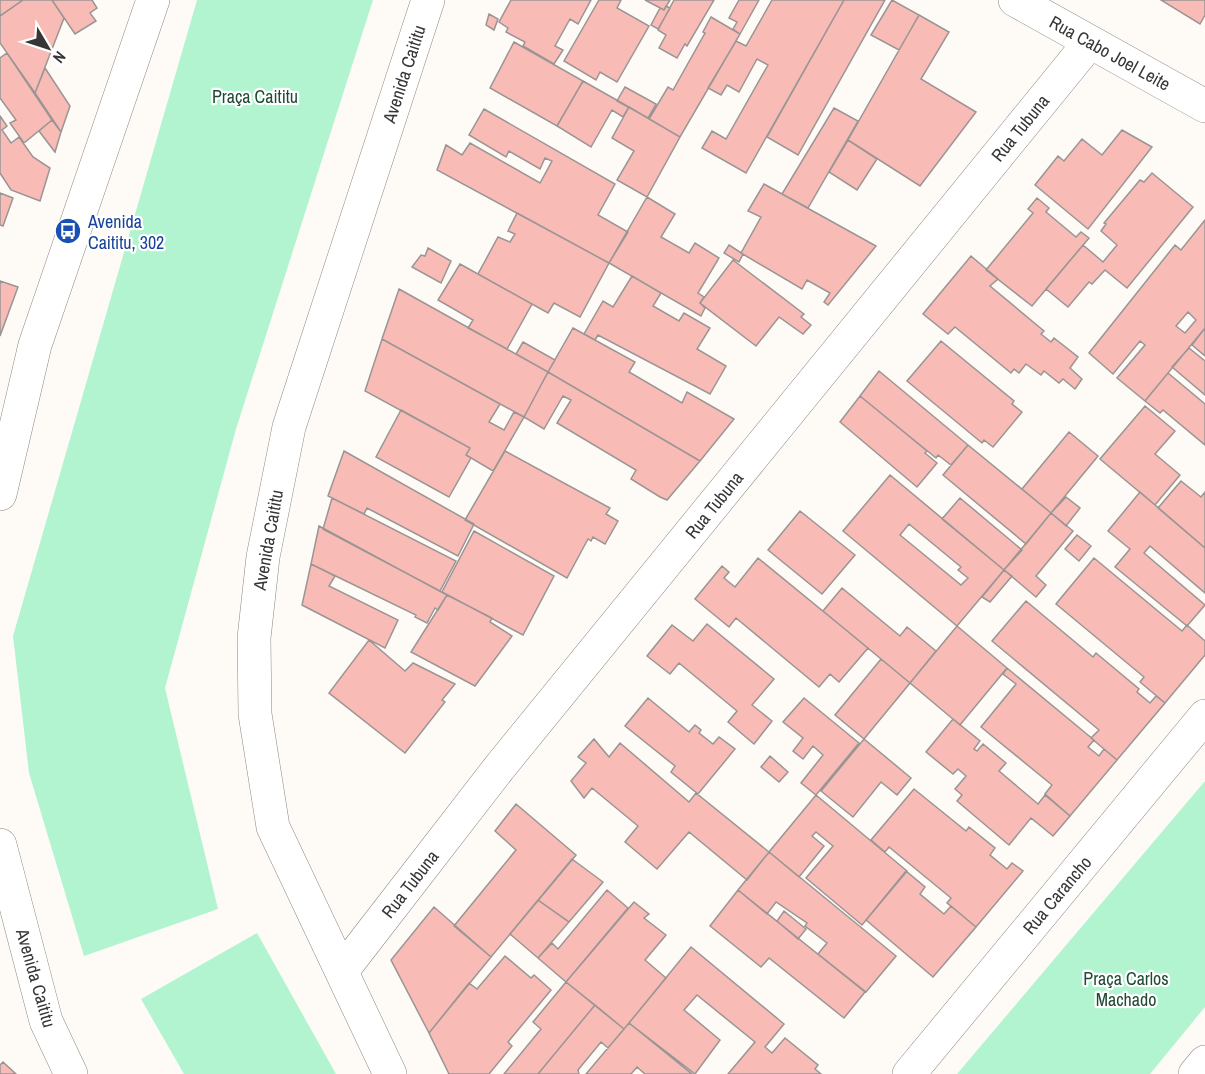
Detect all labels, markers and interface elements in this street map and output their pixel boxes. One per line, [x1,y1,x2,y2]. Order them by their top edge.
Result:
street label: Rua Cabo Joel Leite [1045,9,1175,97]
north arrow [18,18,78,78]
street label: Avenida Caititu [376,22,432,127]
text: N [48,47,71,68]
park label: Praça Caititu [212,84,298,109]
street label: Rua Tubuna [985,89,1055,167]
place label: Avenida Caititu, 302 [87,209,164,255]
bus stop icon: Avenida Caititu, 302 [53,216,83,246]
street label: Rua Tubuna [679,466,749,544]
street label: Avenida Caititu [247,488,289,593]
street label: Rua Tubuna [376,845,444,923]
street label: Rua Carancho [1017,851,1097,939]
street label: Avenida Caititu [10,925,62,1030]
park label: Praça Carlos Machado [1083,966,1169,1012]

